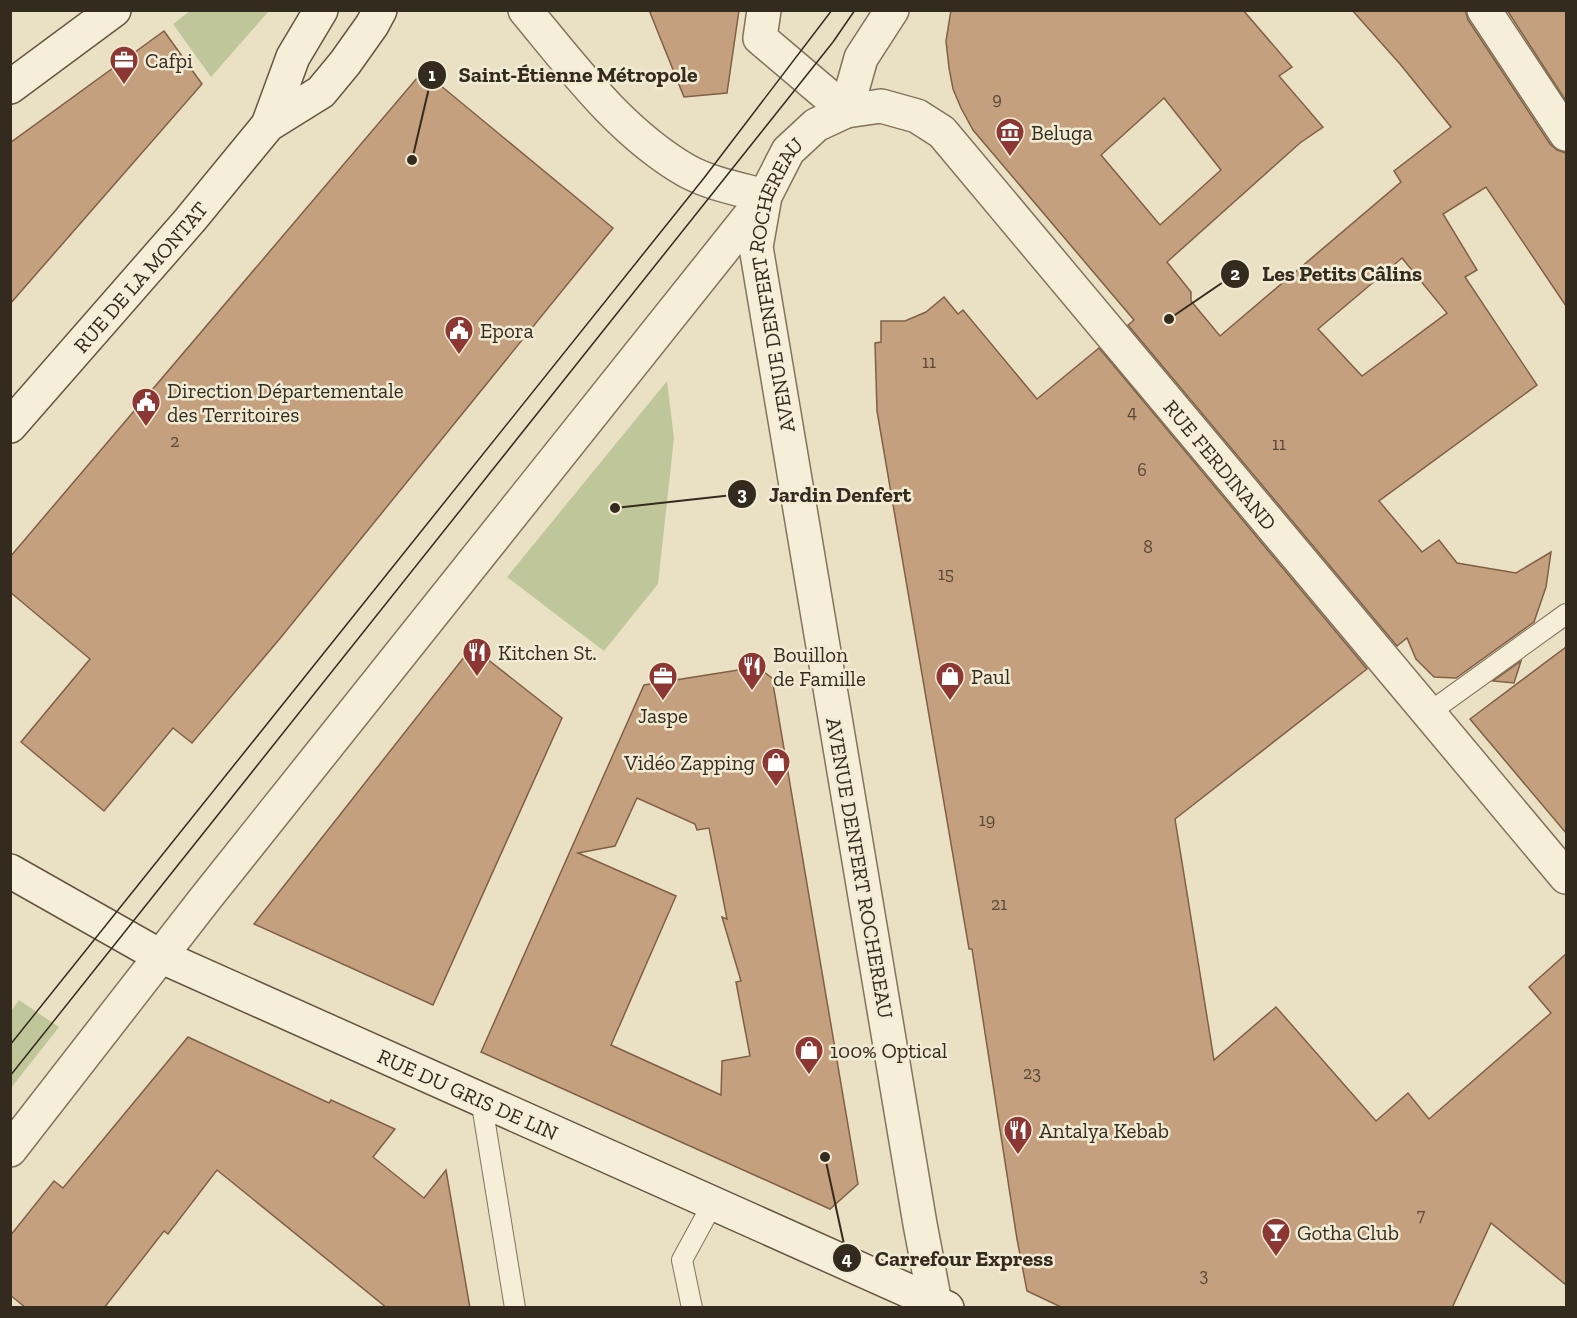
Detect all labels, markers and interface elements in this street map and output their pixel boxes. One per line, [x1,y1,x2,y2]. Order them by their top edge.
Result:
office icon: Cafpi [108,44,140,86]
place label: Cafpi [145,48,193,73]
callout: Saint-Étienne Métropole [417,55,710,95]
text: Saint-Étienne Métropole [458,61,698,88]
text: 1 [428,64,436,86]
house number: 9 [992,88,1002,110]
museum icon: Beluga [994,116,1026,158]
place label: Beluga [1031,120,1093,145]
street label: AVENUE DENFERT ROCHEREAU [743,131,808,434]
street label: RUE DE LA MONTAT [68,196,213,357]
callout: Les Petits Câlins [1220,254,1434,294]
text: Les Petits Câlins [1262,260,1422,287]
text: 2 [1230,263,1240,285]
public building icon: Epora [443,314,475,356]
place label: Epora [480,318,534,343]
house number: 11 [922,351,936,373]
place label: Direction Départementale des Territoires [167,378,404,427]
public building icon: Direction Départementale des Territoires [130,386,162,428]
street label: RUE FERDINAND [1159,394,1282,535]
house number: 4 [1127,401,1137,423]
house number: 2 [170,430,180,452]
house number: 11 [1272,433,1286,455]
house number: 6 [1137,459,1147,481]
callout: Jardin Denfert [727,474,923,514]
text: Jardin Denfert [769,481,912,508]
text: 3 [737,483,747,505]
house number: 8 [1143,536,1153,558]
house number: 15 [938,563,954,585]
restaurant icon: Kitchen St. [461,636,493,678]
place label: Kitchen St. [498,640,597,665]
place label: Bouillon de Famille [773,642,866,691]
restaurant icon: Bouillon de Famille [736,650,768,692]
office icon: Jaspe [647,660,679,702]
shop icon: Paul [934,660,966,702]
place label: Paul [971,664,1011,689]
place label: Jaspe [638,703,688,728]
street label: AVENUE DENFERT ROCHEREAU [821,715,899,1021]
shop icon: Vidéo Zapping [760,746,792,788]
place label: Vidéo Zapping [623,750,755,775]
house number: 19 [979,809,995,831]
house number: 21 [991,893,1007,915]
shop icon: 100% Optical [793,1034,825,1076]
place label: 100% Optical [830,1038,948,1063]
street label: RUE DU GRIS DE LIN [374,1043,562,1145]
house number: 23 [1023,1062,1041,1084]
restaurant icon: Antalya Kebab [1002,1114,1034,1156]
place label: Antalya Kebab [1039,1118,1169,1143]
house number: 7 [1417,1204,1426,1226]
bar icon: Gotha Club [1260,1216,1292,1258]
place label: Gotha Club [1297,1220,1399,1245]
callout: Carrefour Express [832,1238,1065,1278]
text: Carrefour Express [875,1245,1053,1272]
text: 4 [842,1248,852,1270]
house number: 3 [1200,1264,1209,1286]

